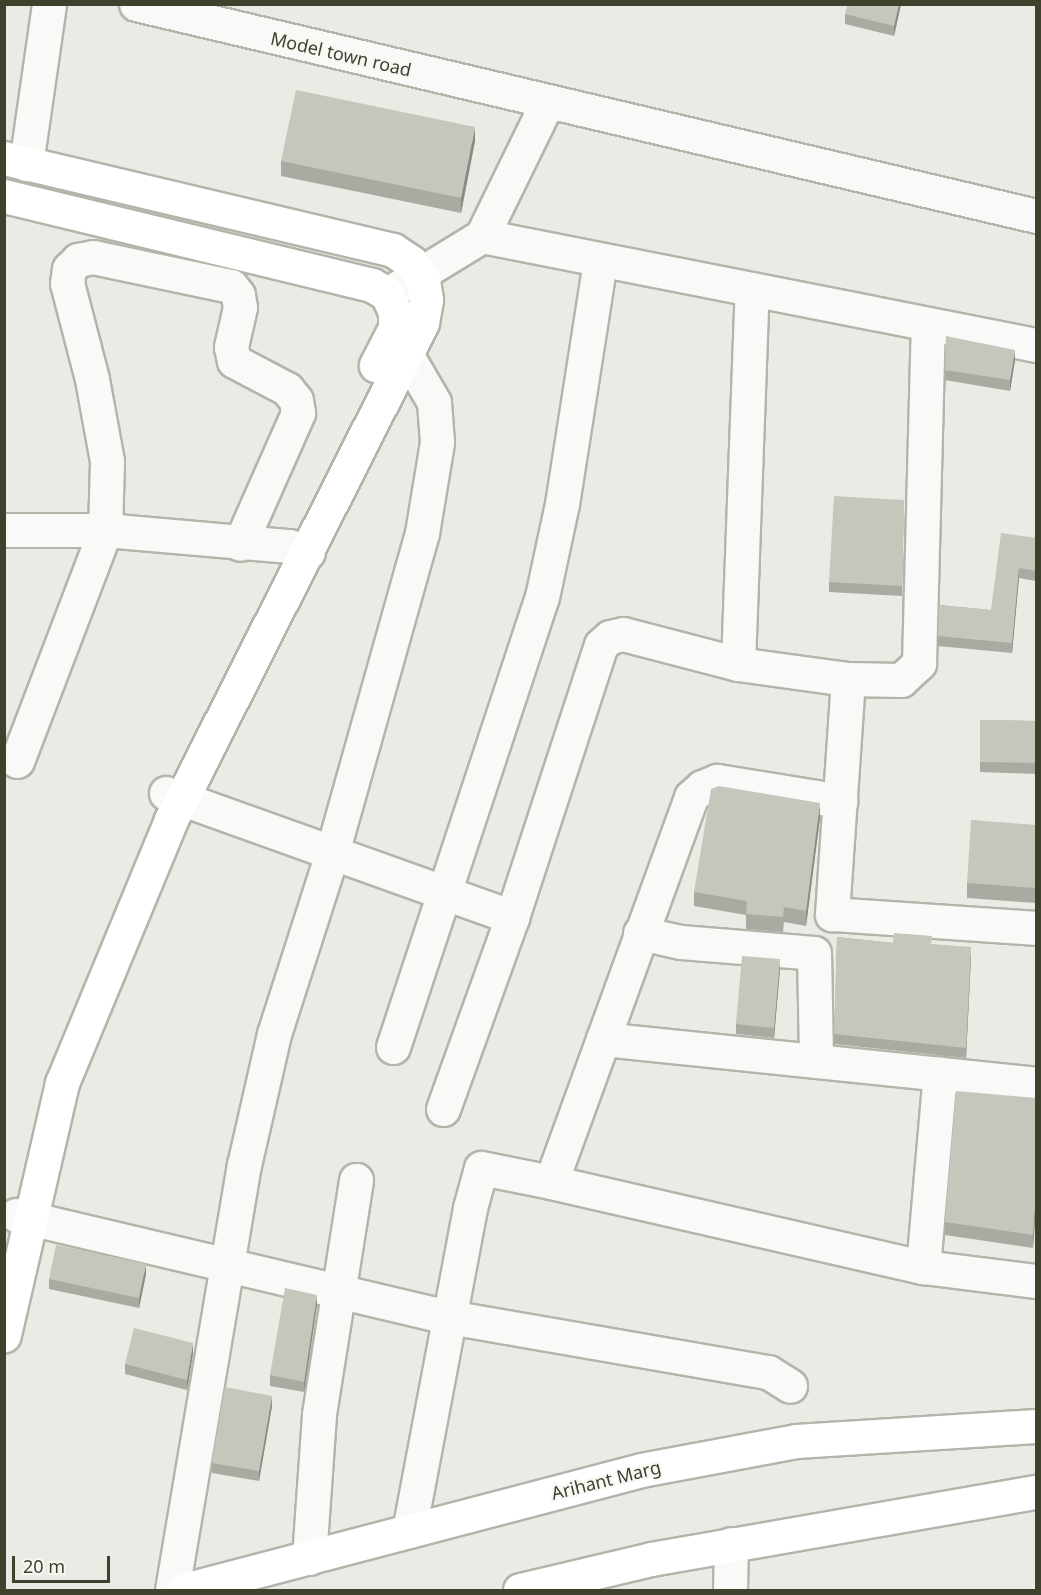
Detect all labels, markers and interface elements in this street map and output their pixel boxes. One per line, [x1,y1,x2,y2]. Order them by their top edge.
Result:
street label: Model town road [268,27,414,81]
street label: Arihant Marg [549,1456,663,1504]
scale bar [15,1544,112,1582]
text: 20 m [23,1554,65,1578]

